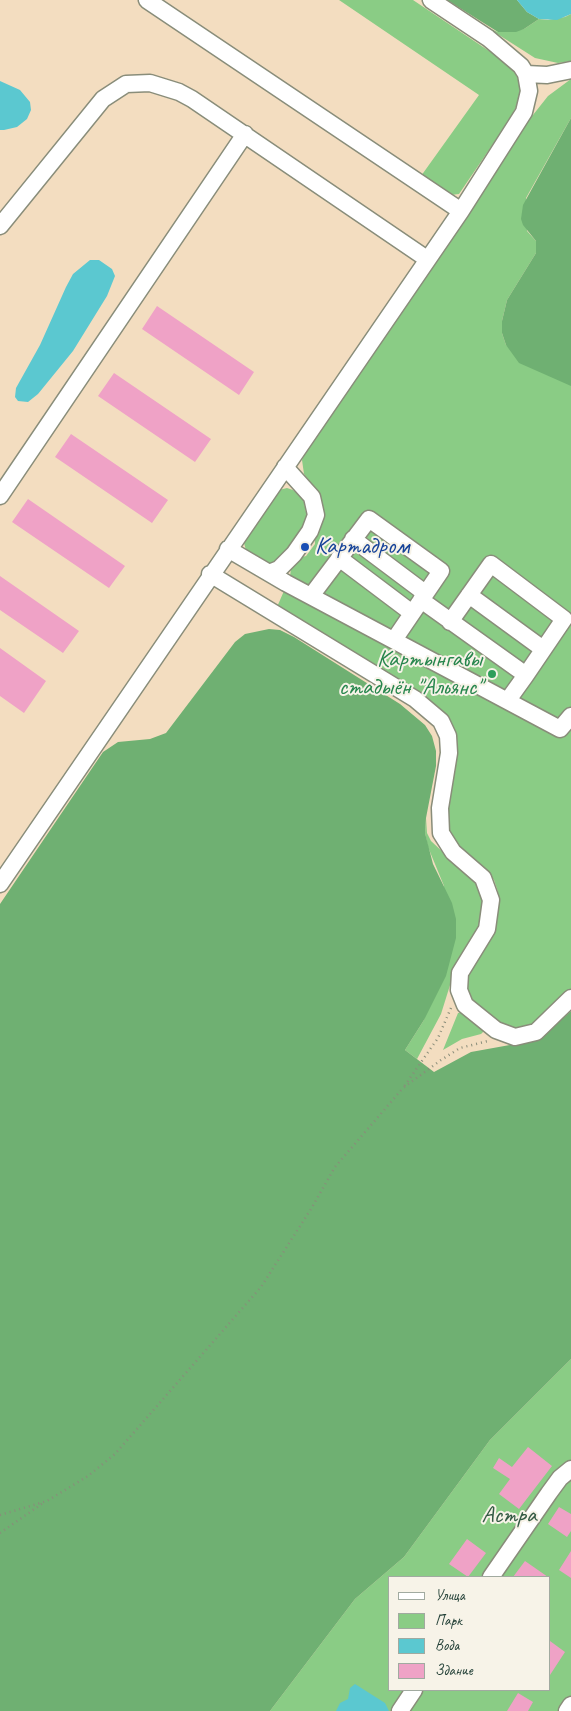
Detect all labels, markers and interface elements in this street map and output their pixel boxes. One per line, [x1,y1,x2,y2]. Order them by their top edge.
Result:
place label: Картадром [315,533,409,561]
marker: Картадром [299,541,311,553]
place label: Картынгавы стадыён "Альянс" [339,646,482,702]
marker: Картынгавы стадыён "Альянс" [486,668,498,680]
park label: Астра [482,1502,536,1530]
legend [388,1576,551,1691]
text: Улица [435,1586,465,1605]
text: Парк [435,1611,462,1630]
text: Вода [435,1636,459,1655]
text: Здание [435,1661,473,1680]

